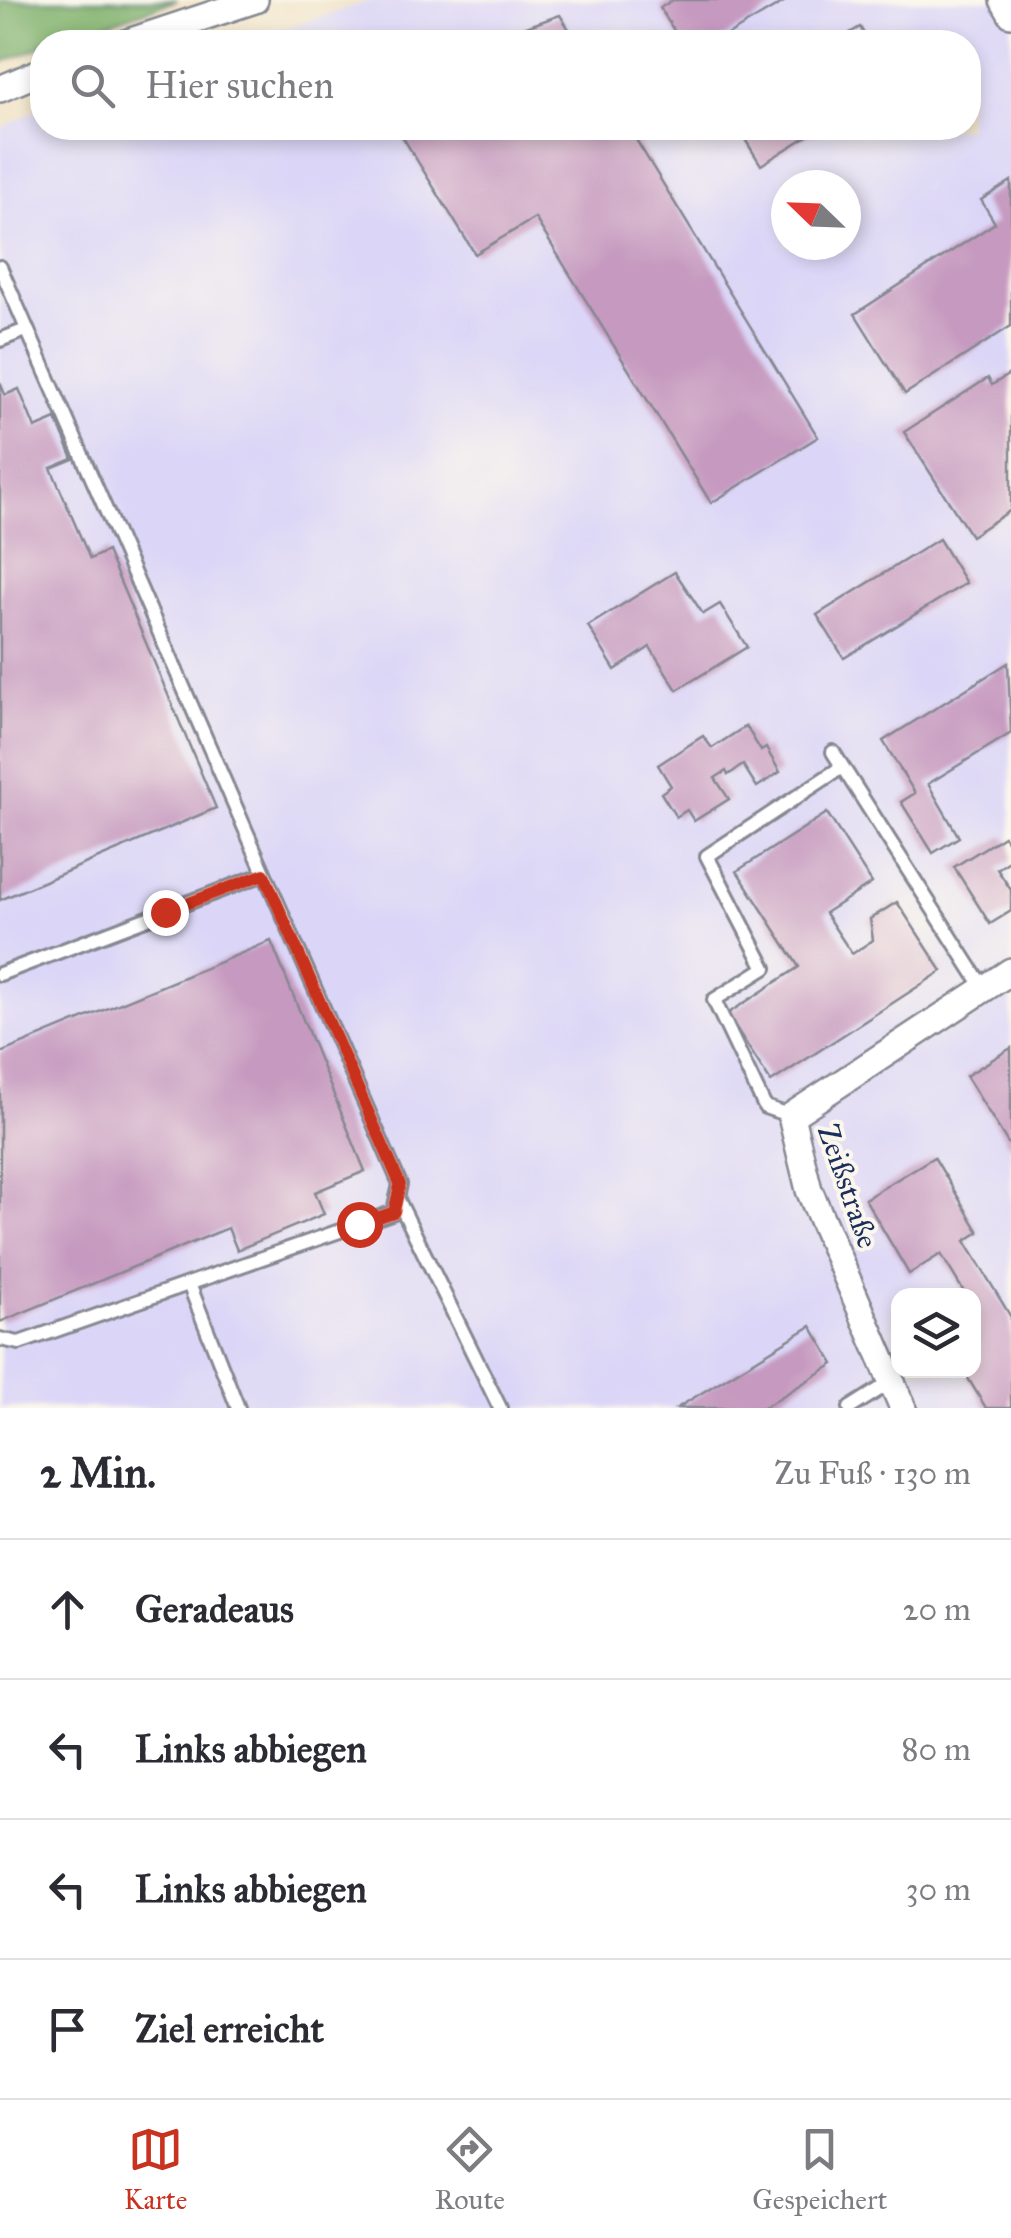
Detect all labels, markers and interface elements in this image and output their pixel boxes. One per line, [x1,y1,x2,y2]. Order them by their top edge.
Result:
search box [30,30,981,140]
icon: search [65,58,120,113]
text: Hier suchen [145,62,334,108]
north arrow [771,170,861,260]
route end [143,890,189,936]
street label: Zeißstraße [810,1119,886,1253]
route start [337,1202,383,1248]
map controls [891,1288,981,1378]
button: layers [891,1288,981,1378]
text: 2 Min. [40,1447,156,1499]
text: Zu Fuß · 130 m [774,1454,971,1493]
icon: ahead [40,1582,95,1637]
text: Geradeaus [135,1586,294,1632]
text: 20 m [903,1590,971,1629]
icon: left [40,1722,95,1777]
text: Links abbiegen [135,1726,367,1772]
text: 80 m [902,1730,971,1769]
icon: left [40,1862,95,1917]
text: Links abbiegen [135,1866,367,1912]
text: 30 m [906,1870,971,1909]
icon: arrive [40,2002,95,2057]
text: Ziel erreicht [135,2006,324,2052]
tab: Karte [124,2122,187,2217]
tab: Route [435,2122,505,2217]
tab: Gespeichert [752,2122,887,2217]

